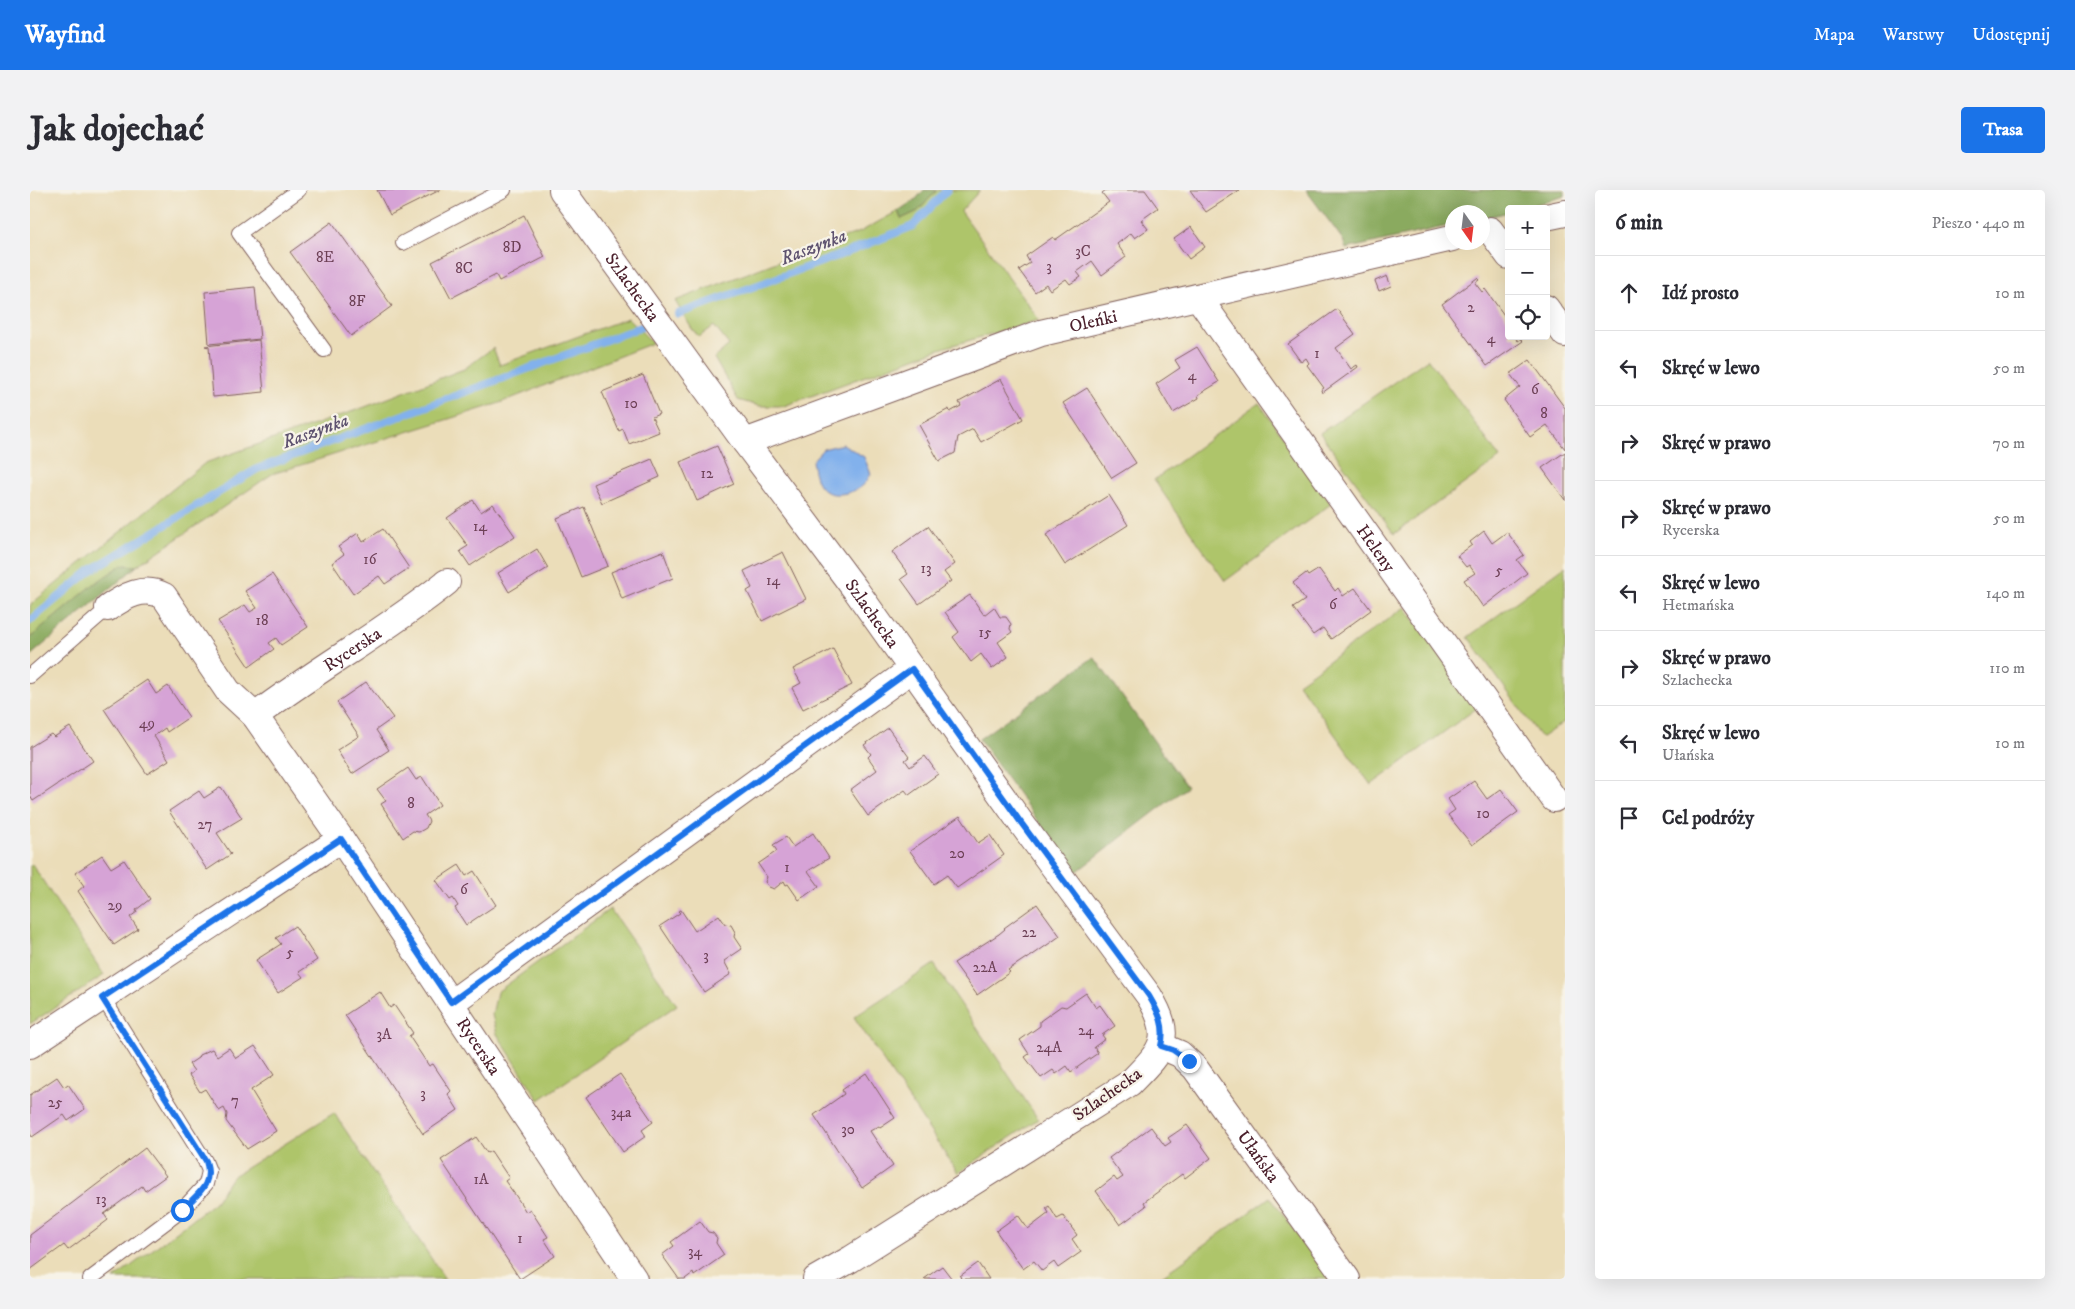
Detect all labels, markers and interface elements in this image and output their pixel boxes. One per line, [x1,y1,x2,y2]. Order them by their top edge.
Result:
text: Wayfind [25,20,105,50]
text: Mapa [1814,24,1855,46]
text: Warstwy [1883,24,1944,46]
text: Udostępnij [1972,24,2050,46]
button: Trasa [1961,107,2045,153]
text: Jak dojechać [30,108,204,152]
north arrow [1445,205,1490,250]
map controls [1505,205,1550,340]
button: + [1505,205,1550,250]
text: 6 min [1615,210,1663,236]
text: Pieszo · 440 m [1932,213,2025,233]
water label: Raszynka [776,224,850,271]
house number: 8D [503,238,521,257]
house number: 3C [1075,242,1091,261]
house number: 8E [316,248,334,267]
street label: Szlachecka [600,249,664,326]
button: − [1505,250,1550,295]
house number: 3 [1046,257,1052,276]
house number: 8C [455,259,473,278]
icon: ahead [1615,279,1643,307]
text: Idź prosto [1662,282,1739,305]
text: 10 m [1995,283,2025,303]
house number: 8F [349,292,365,311]
button: locate [1505,295,1550,340]
house number: 2 [1467,298,1475,317]
street label: Oleńki [1067,306,1119,338]
house number: 4 [1487,329,1496,348]
house number: 1 [1314,344,1320,363]
icon: left [1615,354,1643,382]
text: Skręć w lewo [1662,357,1760,380]
text: 50 m [1993,358,2025,378]
house number: 4 [1188,366,1197,385]
house number: 6 [1531,380,1540,399]
house number: 10 [624,394,638,413]
house number: 8 [1540,404,1548,423]
water label: Raszynka [278,409,352,454]
icon: right [1615,429,1643,457]
text: Skręć w prawo [1662,432,1771,455]
text: 70 m [1993,433,2025,453]
house number: 12 [701,464,714,483]
text: Skręć w prawo [1662,497,1771,520]
icon: right [1615,504,1643,532]
text: 50 m [1993,508,2025,528]
house number: 14 [473,517,487,536]
text: Rycerska [1662,520,1719,540]
street label: Heleny [1351,521,1400,577]
house number: 16 [363,550,378,569]
house number: 13 [920,559,932,578]
house number: 5 [1495,561,1503,580]
house number: 14 [766,571,780,590]
text: Skręć w lewo [1662,572,1760,595]
street label: Szlachecka [840,575,904,653]
icon: left [1615,579,1643,607]
text: 140 m [1986,583,2025,603]
house number: 6 [1329,595,1338,614]
text: Hetmańska [1662,595,1734,615]
house number: 18 [255,611,269,630]
street label: Rycerska [320,623,386,677]
house number: 15 [979,623,992,642]
text: Skręć w prawo [1662,647,1771,670]
icon: right [1615,654,1643,682]
text: 110 m [1989,658,2025,678]
text: Szlachecka [1662,670,1732,690]
house number: 49 [139,714,155,733]
text: Skręć w lewo [1662,722,1760,745]
icon: left [1615,729,1643,757]
text: 10 m [1995,733,2025,753]
text: Ułańska [1662,745,1714,765]
house number: 8 [407,794,415,813]
house number: 10 [1476,804,1490,823]
icon: arrive [1615,804,1643,832]
text: Cel podróży [1662,807,1754,830]
house number: 27 [198,815,213,834]
house number: 20 [949,844,965,863]
house number: 1 [784,858,790,877]
house number: 6 [460,880,469,899]
house number: 29 [108,896,122,915]
house number: 22 [1022,923,1037,942]
house number: 5 [286,943,294,962]
house number: 3 [703,946,709,965]
house number: 22A [973,958,998,977]
street label: Rycerska [451,1014,505,1080]
house number: 24 [1078,1021,1094,1040]
house number: 3A [376,1025,392,1044]
house number: 24A [1036,1038,1062,1057]
route end [1178,1050,1201,1073]
street label: Szlachecka [1069,1063,1147,1127]
house number: 3 [420,1084,426,1103]
house number: 7 [231,1091,239,1110]
house number: 25 [48,1093,63,1112]
house number: 34a [611,1103,632,1122]
house number: 30 [841,1120,855,1139]
street label: Ułańska [1232,1127,1284,1188]
house number: 1A [473,1170,489,1189]
house number: 13 [95,1190,107,1209]
route start [171,1199,194,1222]
house number: 1 [517,1229,523,1248]
house number: 34 [688,1242,702,1261]

